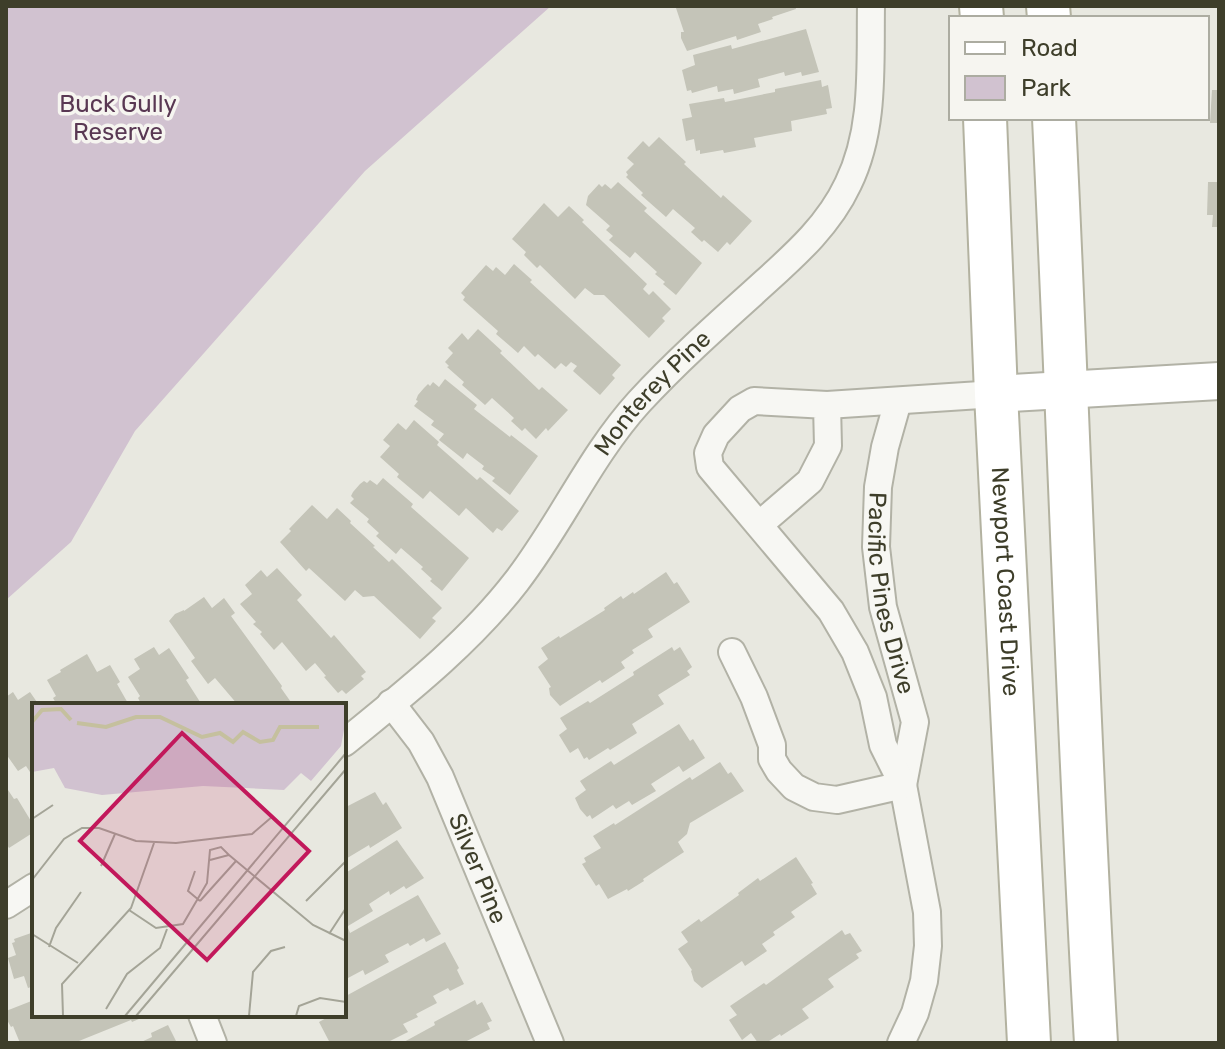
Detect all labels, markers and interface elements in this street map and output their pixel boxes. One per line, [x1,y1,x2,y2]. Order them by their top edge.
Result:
legend [949,16,1209,120]
text: Road [1021,34,1078,62]
text: Park [1021,74,1072,102]
park label: Buck Gully Reserve [59,90,177,146]
street label: Monterey Pine [588,325,716,461]
street label: Newport Coast Drive [986,466,1025,697]
street label: Pacific Pines Drive [862,492,921,697]
inset map [32,703,346,1017]
street label: Silver Pine [443,809,513,928]

